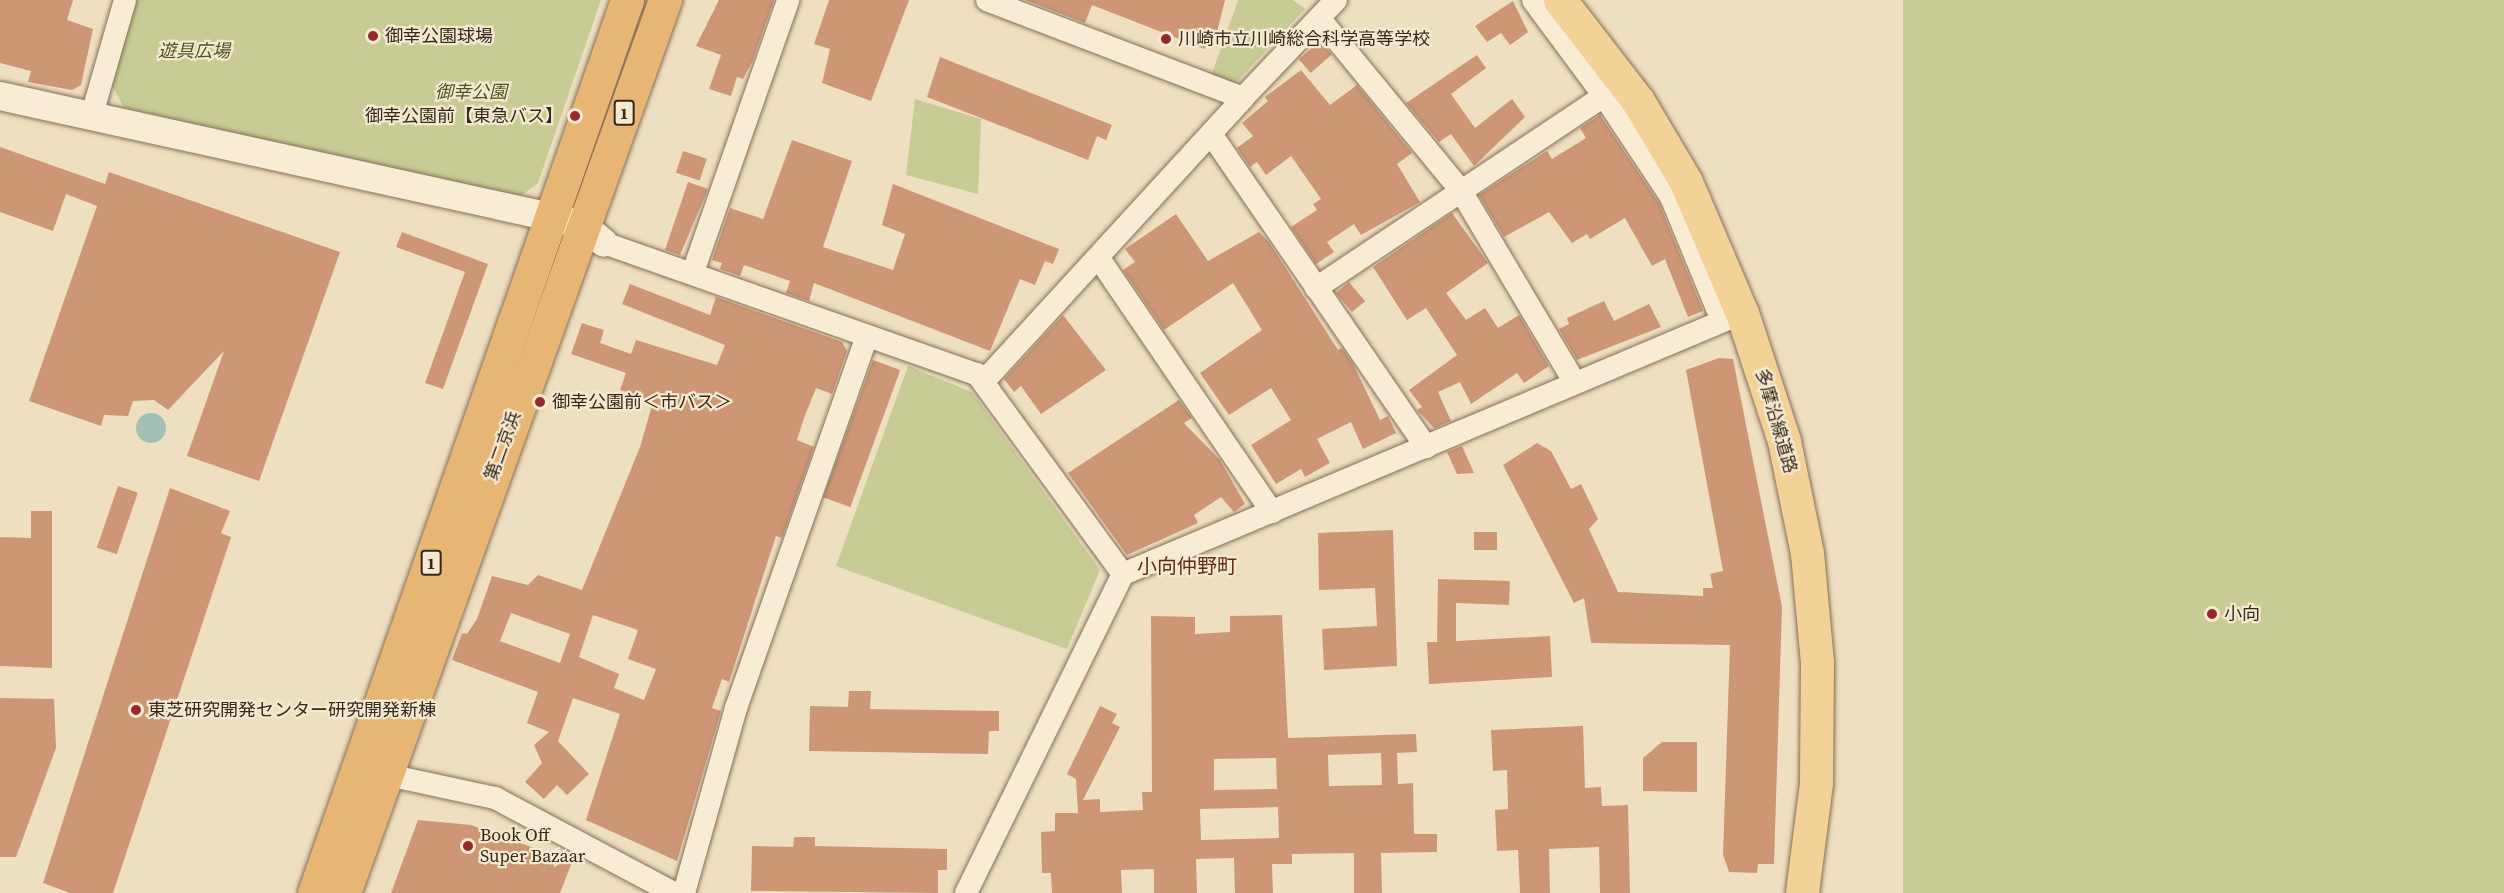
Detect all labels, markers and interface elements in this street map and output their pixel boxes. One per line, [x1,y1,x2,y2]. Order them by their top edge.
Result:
place label: 御幸公園球場 [385,25,493,47]
place label: 川崎市立川崎総合科学高等学校 [1178,28,1430,50]
marker: 御幸公園球場 [366,29,380,43]
marker: 川崎市立川崎総合科学高等学校 [1159,32,1173,46]
park label: 遊具広場 [158,40,230,62]
park label: 御幸公園 [435,81,507,103]
road number: 1 [614,100,634,126]
place label: 御幸公園前【東急バス】 [365,105,563,127]
marker: 御幸公園前【東急バス】 [568,109,582,123]
street label: 多摩沿線道路 [1751,366,1801,476]
place label: 御幸公園前＜市バス＞ [552,391,732,413]
marker: 御幸公園前＜市バス＞ [533,395,547,409]
street label: 第二京浜 [481,408,525,484]
road number: 1 [420,550,442,576]
district label: 小向仲野町 [1137,554,1237,578]
place label: 小向 [2224,603,2260,625]
marker: 小向 [2205,607,2219,621]
place label: 東芝研究開発センター研究開発新棟 [148,699,436,721]
marker: 東芝研究開発センター研究開発新棟 [129,703,143,717]
place label: Book Off Super Bazaar [480,825,585,868]
marker: Book Off Super Bazaar [461,839,475,853]

